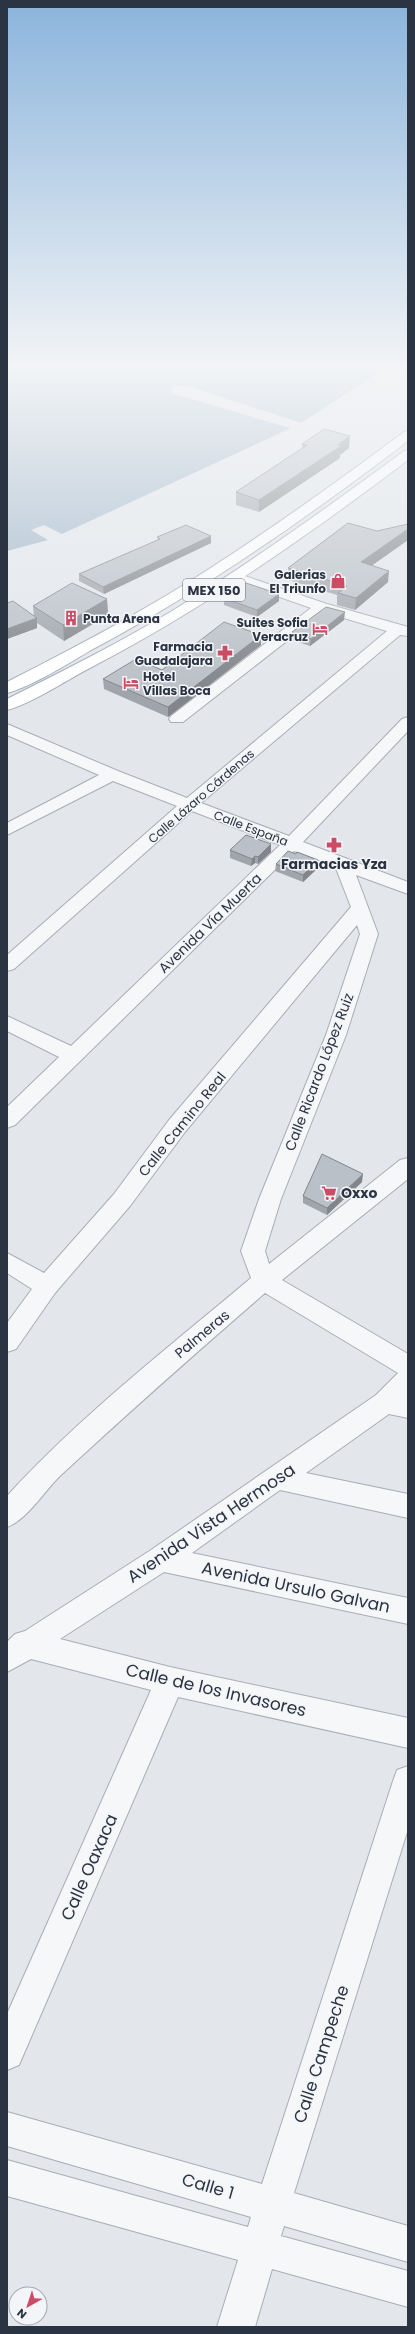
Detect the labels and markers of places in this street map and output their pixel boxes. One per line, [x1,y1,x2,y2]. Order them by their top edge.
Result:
place label: Galerias El Triunfo [270,566,326,597]
shop icon: Galerias El Triunfo [329,572,347,590]
building icon: Punta Arena [62,609,80,627]
place label: Punta Arena [83,610,160,627]
place label: Suites Sofia Veracruz [236,614,308,645]
hotel icon: Suites Sofia Veracruz [311,620,329,638]
place label: Farmacia Guadalajara [135,638,213,669]
pharmacy icon: Farmacia Guadalajara [216,644,234,662]
place label: Hotel Villas Boca [143,668,211,699]
hotel icon: Hotel Villas Boca [122,674,140,692]
pharmacy icon: Farmacias Yza [325,836,343,854]
place label: Farmacias Yza [281,854,387,874]
place label: Oxxo [341,1183,377,1203]
supermarket icon: Oxxo [320,1184,338,1202]

